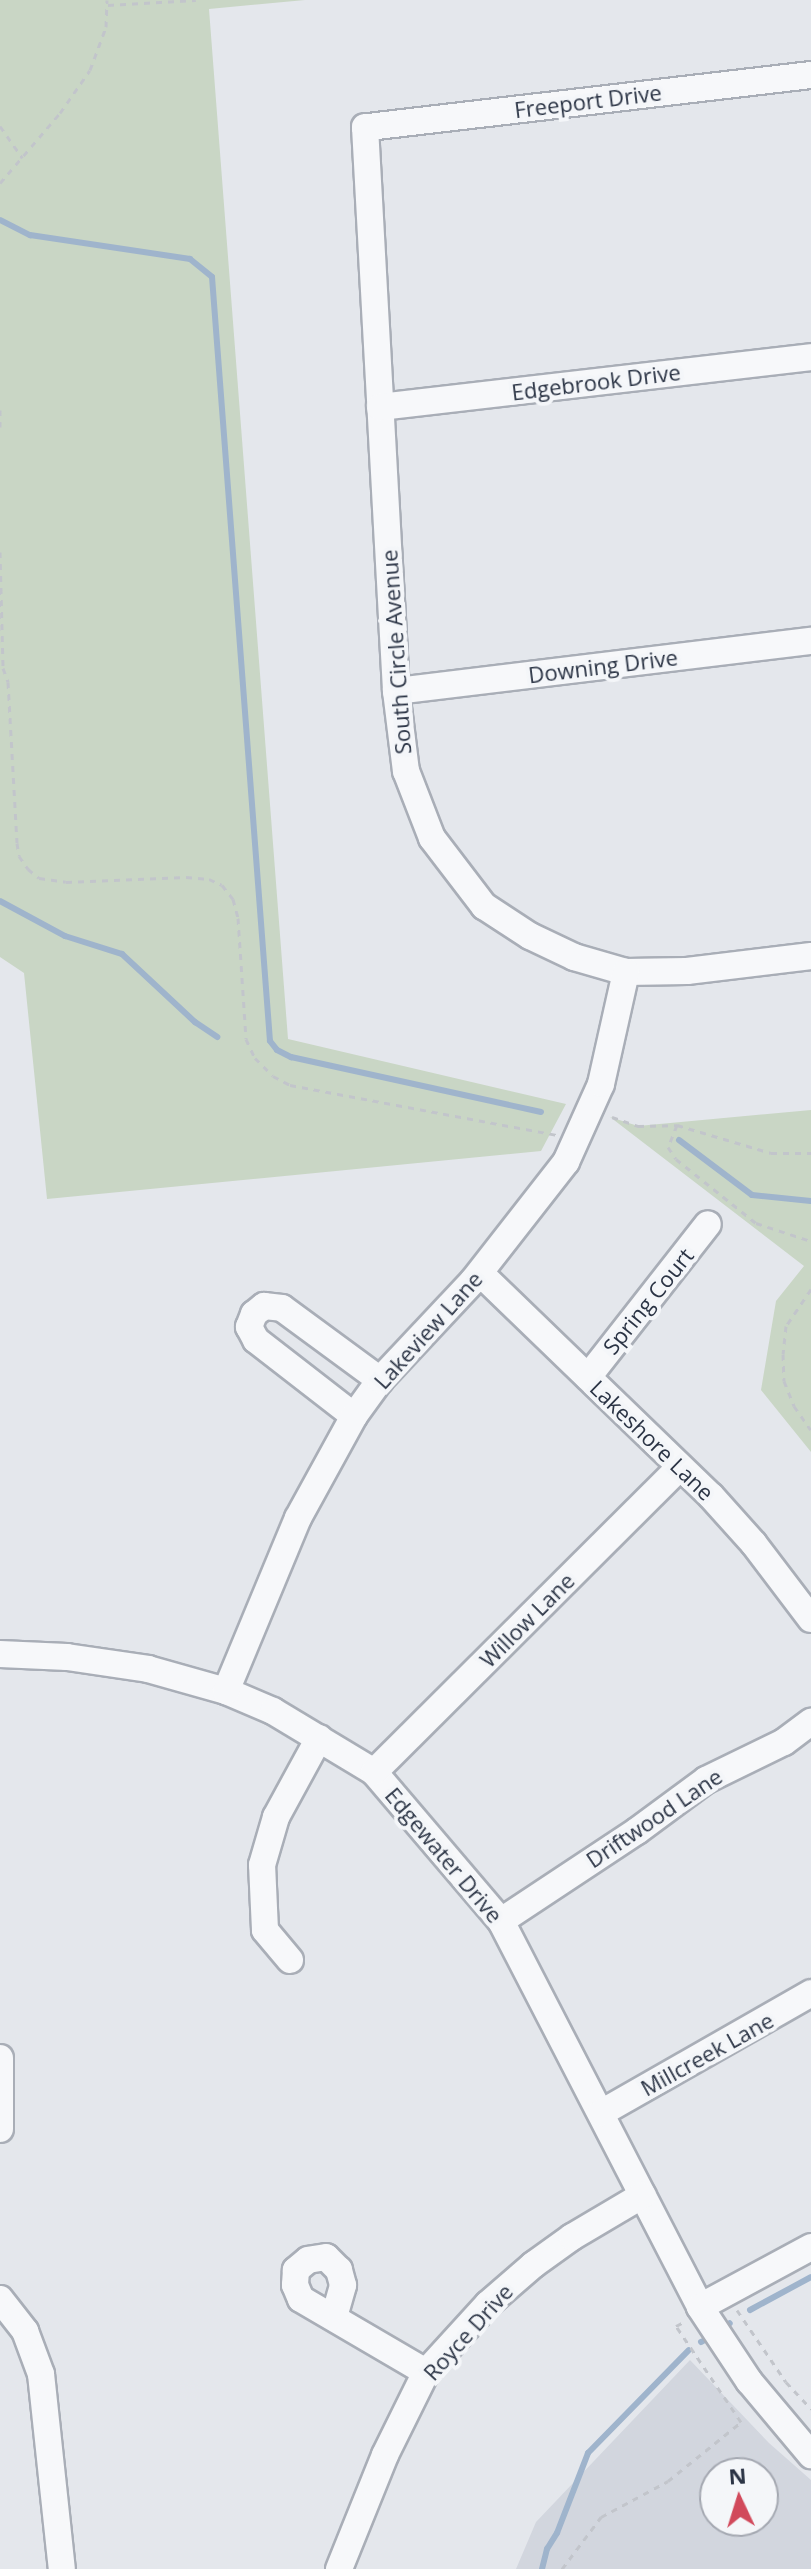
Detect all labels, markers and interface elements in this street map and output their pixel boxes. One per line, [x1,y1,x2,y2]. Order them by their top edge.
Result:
street label: Freeport Drive [513,79,663,123]
street label: Edgebrook Drive [510,359,682,405]
street label: South Circle Avenue [376,549,416,755]
street label: Downing Drive [527,644,679,688]
street label: Spring Court [597,1243,699,1359]
street label: Lakeview Lane [368,1266,488,1394]
street label: Lakeshore Lane [585,1374,719,1506]
street label: Willow Lane [474,1567,580,1673]
street label: Driftwood Lane [581,1763,727,1873]
street label: Edgewater Drive [380,1782,508,1928]
street label: Millcreek Lane [636,2007,778,2101]
street label: Royce Drive [418,2278,518,2386]
north arrow [699,2457,779,2537]
text: N [727,2459,747,2491]

